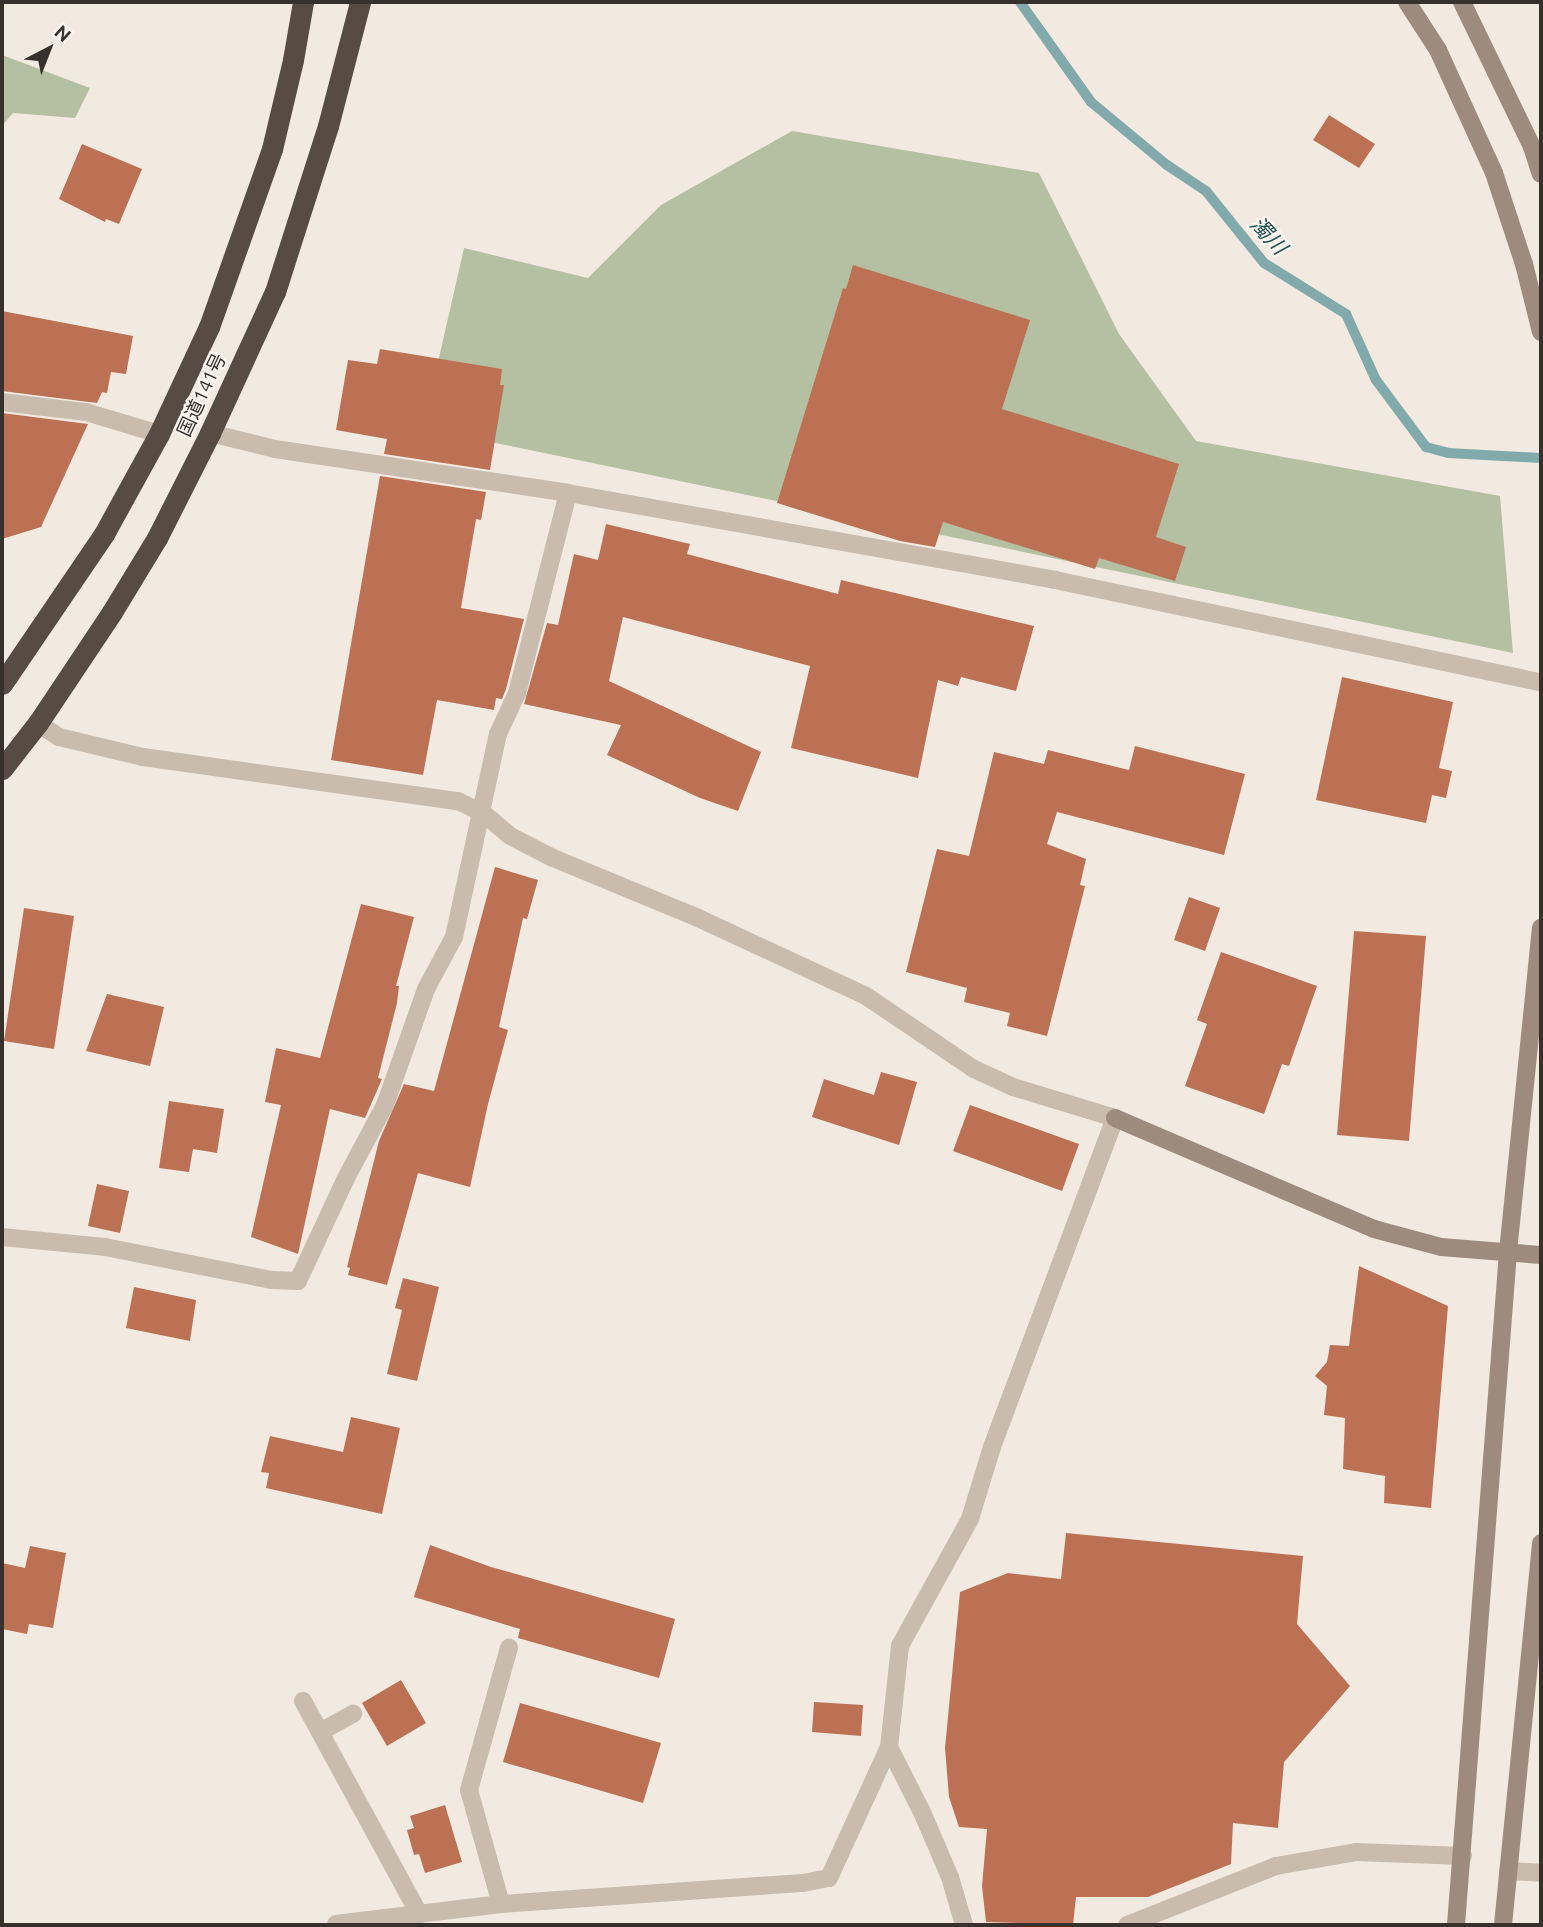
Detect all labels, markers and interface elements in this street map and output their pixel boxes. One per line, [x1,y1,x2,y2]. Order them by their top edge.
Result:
north arrow [14,14,84,84]
text: N [50,20,76,46]
water label: 濁川 [1245,211,1293,259]
street label: 国道141号 [173,350,231,440]

